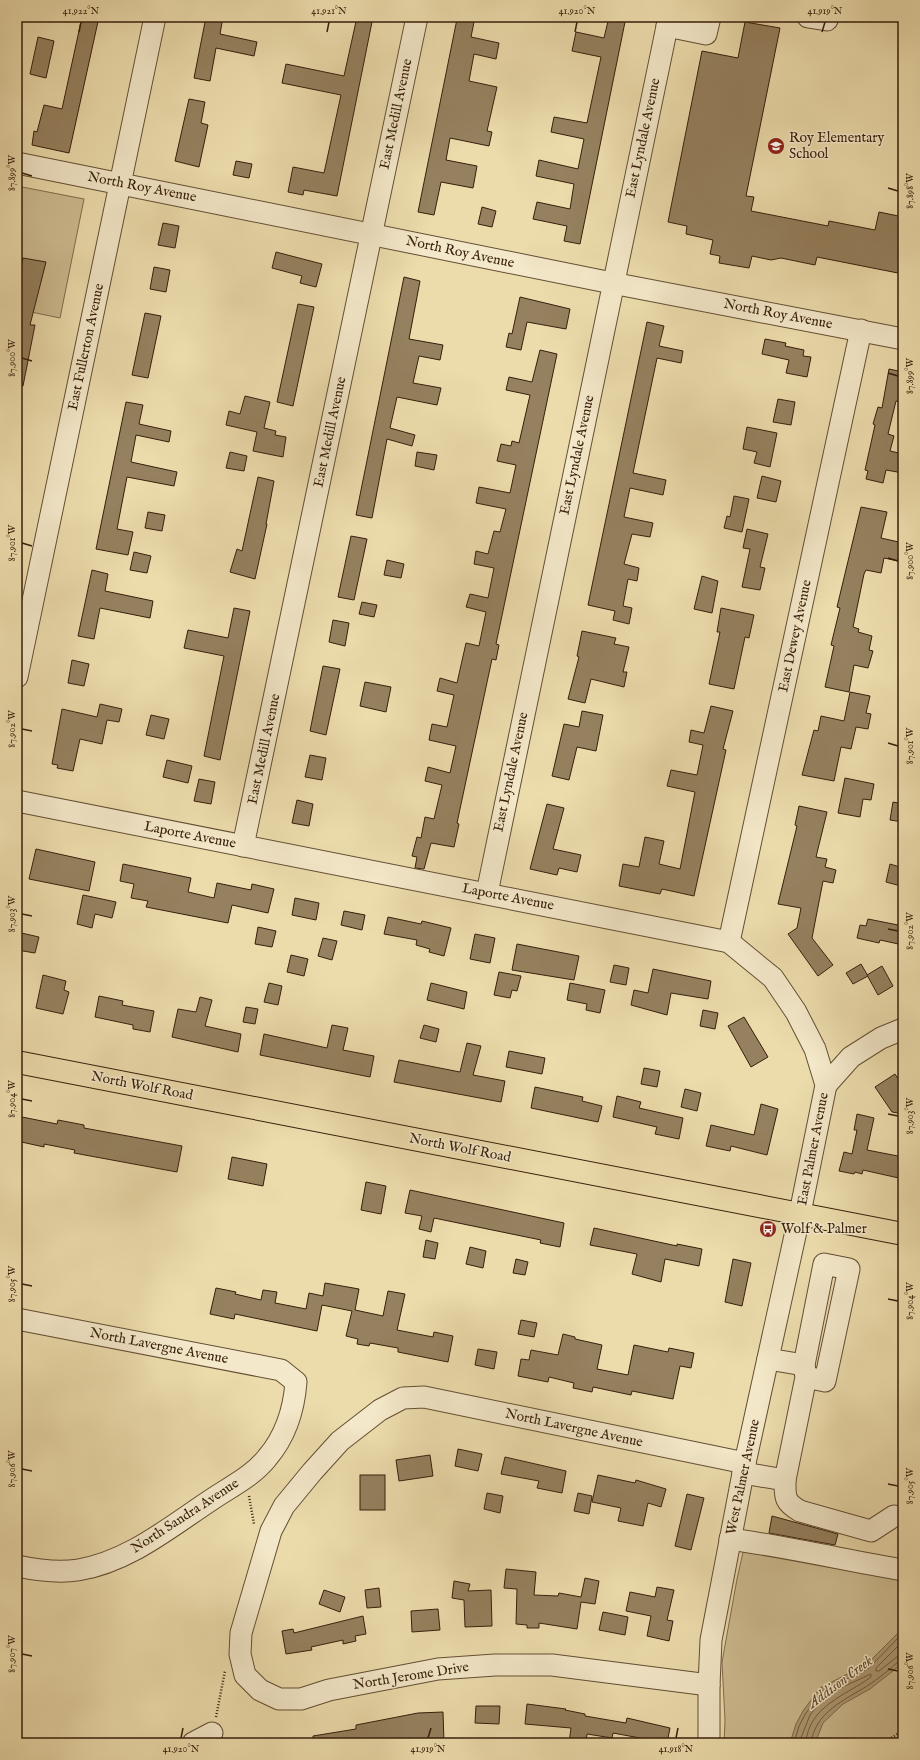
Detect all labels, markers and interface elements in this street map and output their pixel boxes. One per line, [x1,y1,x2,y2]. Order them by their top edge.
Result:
text: 41.922°N [63,5,100,18]
text: 41.921°N [311,5,347,18]
text: 41.920°N [559,5,596,18]
text: 41.919°N [807,5,843,18]
street label: East Medill Avenue [375,56,417,171]
street label: East Lyndale Avenue [622,76,665,200]
place label: Roy Elementary School [789,129,884,163]
school or university icon: Roy Elementary School [766,136,786,156]
text: 87.899°W [6,154,19,191]
street label: North Roy Avenue [86,168,198,206]
text: 87.898°W [904,173,917,209]
street label: North Roy Avenue [404,232,516,272]
street label: East Fullerton Avenue [64,281,108,412]
street label: North Roy Avenue [722,295,834,333]
text: 87.900°W [6,339,19,377]
text: 87.899°W [904,357,917,394]
street label: East Medill Avenue [309,374,351,489]
street label: East Lyndale Avenue [556,393,599,517]
text: 87.901°W [6,524,19,561]
text: 87.900°W [904,542,917,580]
street label: East Dewey Avenue [774,578,816,694]
street label: East Medill Avenue [243,691,285,806]
text: 87.902°W [6,710,19,748]
street label: East Lyndale Avenue [490,710,533,834]
text: 87.901°W [904,727,917,764]
street label: Laporte Avenue [142,817,238,853]
street label: Laporte Avenue [460,879,556,915]
text: 87.903°W [6,895,19,932]
text: 87.902°W [904,912,917,950]
street label: North Wolf Road [90,1067,195,1105]
text: 87.904°W [6,1080,19,1118]
street label: East Palmer Avenue [793,1090,833,1207]
text: 87.903°W [904,1097,917,1134]
street label: North Wolf Road [408,1129,513,1167]
bus stop icon: Wolf & Palmer [758,1219,778,1239]
place label: Wolf & Palmer [781,1220,867,1238]
text: 87.905°W [6,1265,19,1302]
text: 87.904°W [904,1282,917,1320]
street label: North Lavergne Avenue [88,1324,230,1368]
street label: North Lavergne Avenue [503,1405,645,1452]
street label: West Palmer Avenue [722,1417,764,1537]
text: 87.906°W [6,1450,19,1487]
text: 87.905°W [904,1467,917,1504]
street label: North Sandra Avenue [128,1474,243,1558]
text: 87.907°W [6,1635,19,1673]
water label: Addison Creek [802,1651,876,1714]
text: 87.906°W [904,1652,917,1689]
street label: North Jerome Drive [352,1658,471,1694]
text: 41.920°N [163,1743,200,1756]
text: 41.919°N [410,1743,446,1756]
text: 41.918°N [659,1743,694,1756]

